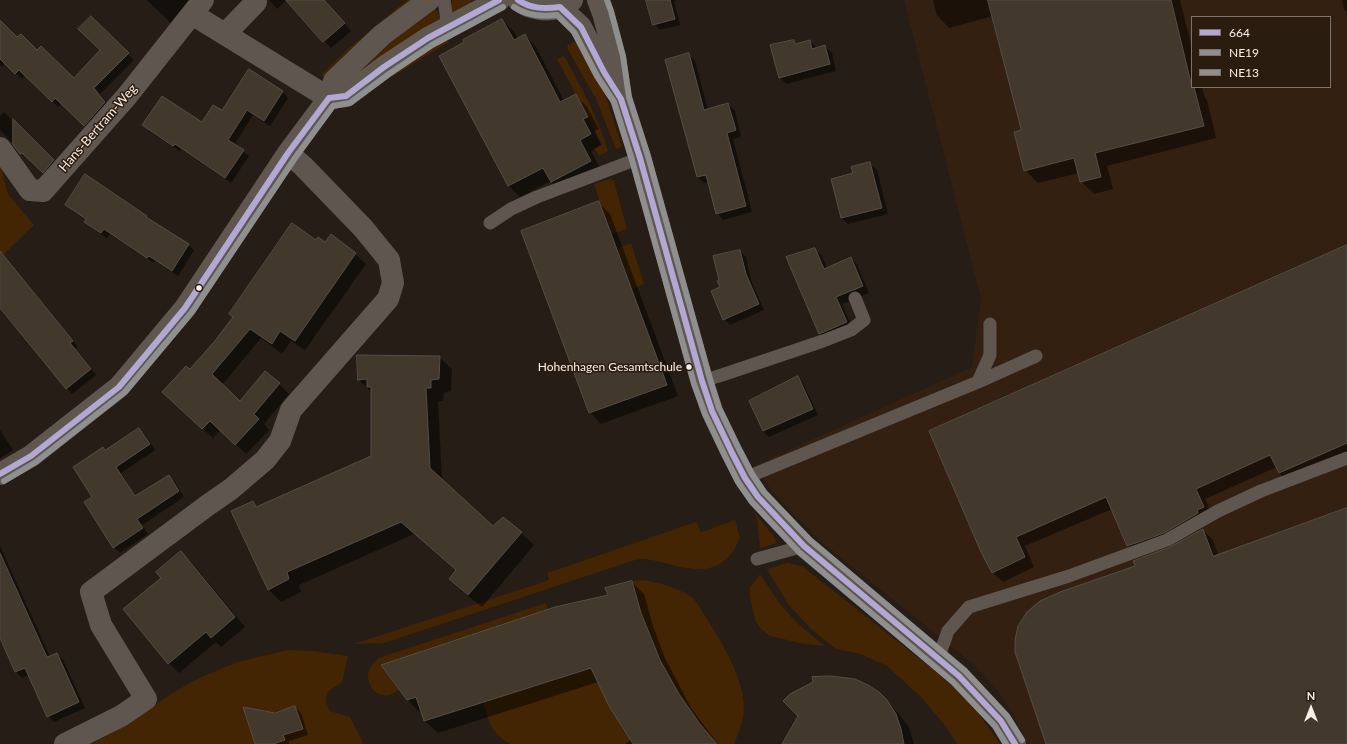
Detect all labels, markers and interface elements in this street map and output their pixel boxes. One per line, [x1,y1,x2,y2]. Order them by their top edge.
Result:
legend [1191,16,1331,88]
text: 664 [1229,25,1250,40]
text: NE19 [1229,45,1259,60]
text: NE13 [1229,65,1259,80]
street label: Hans-Bertram-Weg [56,81,140,175]
unlabelled marker [194,283,204,293]
place label: Hohenhagen Gesamtschule [538,360,682,374]
marker: Hohenhagen Gesamtschule [684,362,694,372]
north arrow [1291,688,1331,728]
text: N [1307,689,1315,702]

